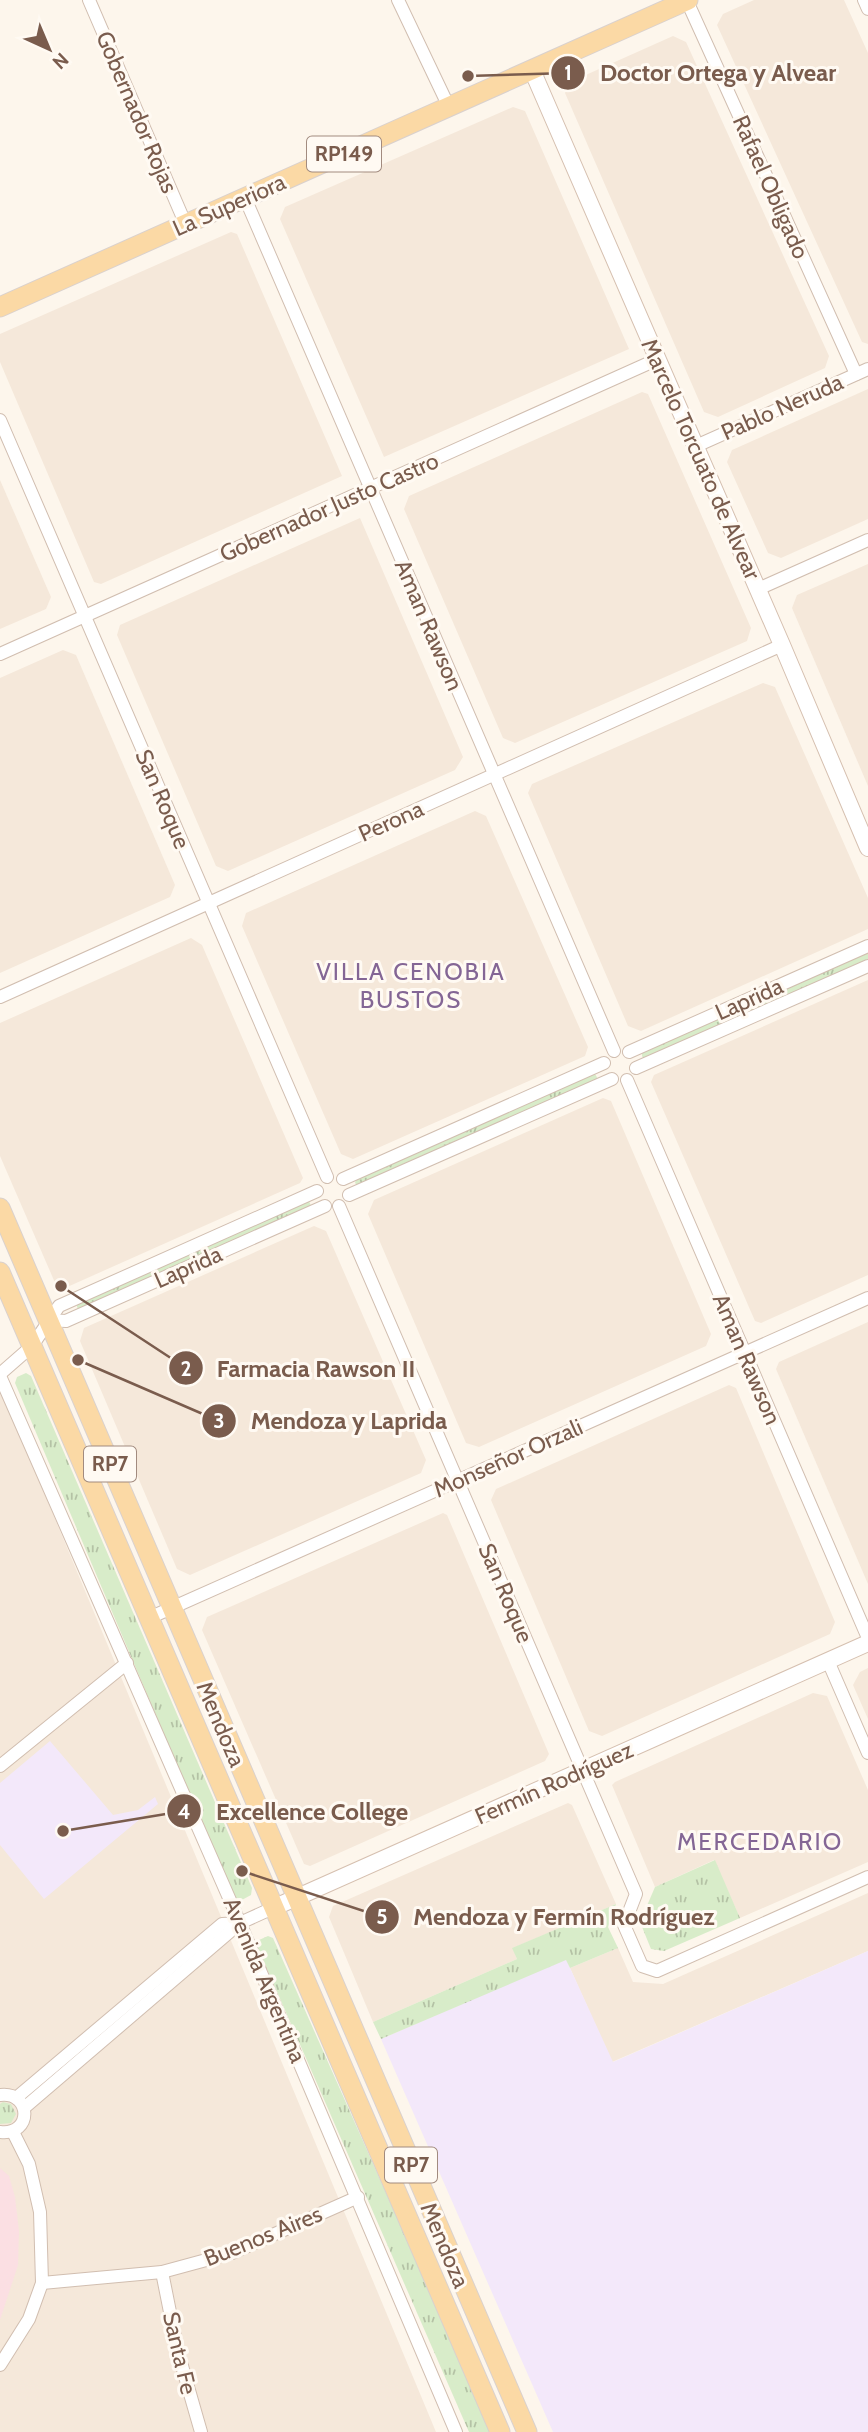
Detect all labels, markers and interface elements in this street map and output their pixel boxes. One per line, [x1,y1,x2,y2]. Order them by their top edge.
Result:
north arrow [14,14,84,84]
street label: Gobernador Rojas [90,27,184,197]
text: N [48,48,73,74]
callout: Doctor Ortega y Alvear [551,50,850,95]
text: Doctor Ortega y Alvear [600,58,836,87]
text: 1 [564,60,572,85]
street label: Rafael Obligado [727,111,815,263]
road number: RP149 [307,136,381,172]
street label: La Superiora [168,168,290,242]
street label: Marcelo Torcuato de Alvear [635,334,767,584]
street label: Pablo Neruda [717,368,847,446]
street label: Gobernador Justo Castro [215,446,443,568]
street label: Aman Rawson [389,555,469,695]
street label: San Roque [130,745,197,853]
street label: Perona [354,794,428,848]
district label: VILLA CENOBIA BUSTOS [316,957,506,1014]
street label: Laprida [711,972,787,1026]
street label: Laprida [150,1240,226,1294]
street label: Aman Rawson [707,1289,787,1429]
callout: Farmacia Rawson II [168,1346,429,1391]
text: Farmacia Rawson II [217,1354,415,1383]
text: 2 [180,1356,192,1381]
callout: Mendoza y Laprida [202,1398,461,1443]
text: Mendoza y Laprida [251,1406,447,1435]
text: 3 [213,1408,225,1433]
street label: Monseñor Orzali [429,1413,587,1503]
road number: RP7 [84,1446,136,1482]
street label: San Roque [473,1539,540,1647]
street label: Mendoza [191,1677,251,1771]
street label: Fermín Rodríguez [471,1736,638,1830]
callout: Excellence College [167,1789,422,1834]
text: Excellence College [216,1797,408,1826]
text: 4 [177,1799,191,1824]
district label: MERCEDARIO [677,1827,843,1856]
street label: Avenida Argentina [218,1893,312,2067]
callout: Mendoza y Fermín Rodríguez [364,1894,729,1939]
text: Mendoza y Fermín Rodríguez [413,1902,715,1931]
text: 5 [376,1904,388,1929]
road number: RP7 [385,2148,437,2182]
street label: Mendoza [415,2198,475,2292]
street label: Buenos Aires [200,2200,326,2272]
street label: Santa Fe [157,2309,203,2397]

